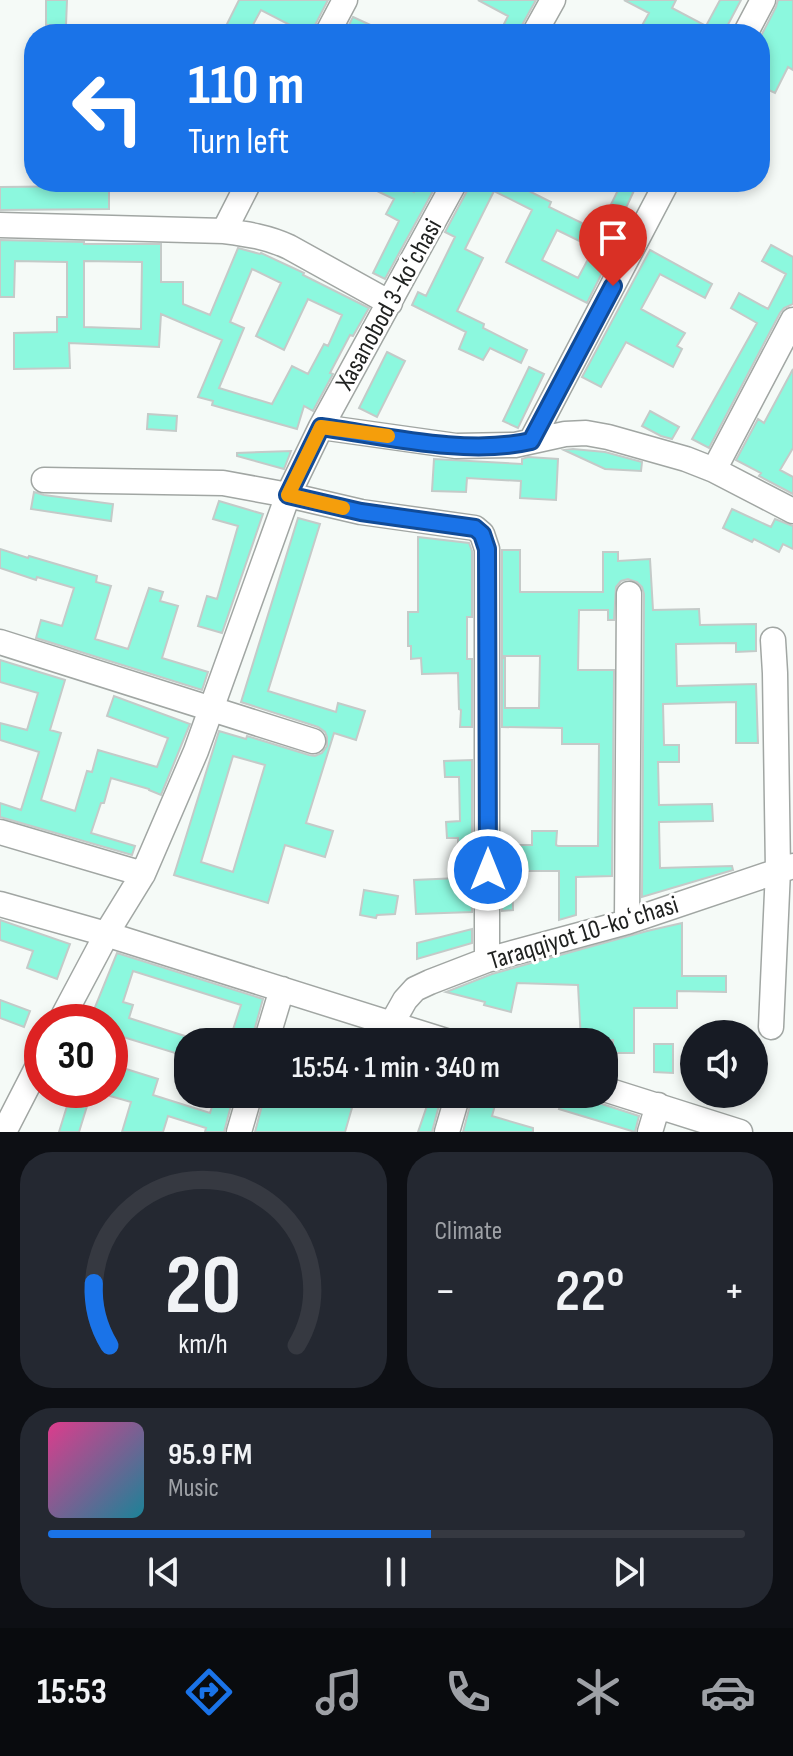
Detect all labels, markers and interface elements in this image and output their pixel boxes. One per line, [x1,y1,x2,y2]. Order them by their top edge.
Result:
text: 110 m [188,53,304,120]
icon: left [56,56,160,160]
text: Turn left [188,121,289,164]
pin [579,204,647,286]
street label: Xasanobod 3-koʻchasi [329,214,449,397]
icon: arrive [591,216,635,260]
position arrow [446,828,530,912]
street label: Taraqqiyot 10-koʻchasi [485,890,682,977]
speed limit sign: 30 [24,1004,128,1108]
map controls [680,1020,768,1108]
button: sound [680,1020,768,1108]
text: 15:54 · 1 min · 340 m [292,1050,500,1086]
text: Climate [435,1216,502,1247]
text: 20 [165,1237,241,1337]
text: 22° [555,1256,625,1328]
text: − [435,1265,456,1318]
text: + [723,1265,745,1318]
text: km/h [179,1327,228,1362]
text: 95.9 FM [168,1437,252,1473]
text: Music [168,1473,219,1504]
icon: previous [142,1550,186,1594]
icon: pause [374,1550,418,1594]
icon: next [607,1550,651,1594]
icon: directions [181,1664,237,1720]
icon: music [311,1664,367,1720]
icon: phone [440,1664,496,1720]
icon: climate [570,1664,626,1720]
icon: car [700,1664,756,1720]
text: 15:53 [37,1671,107,1714]

